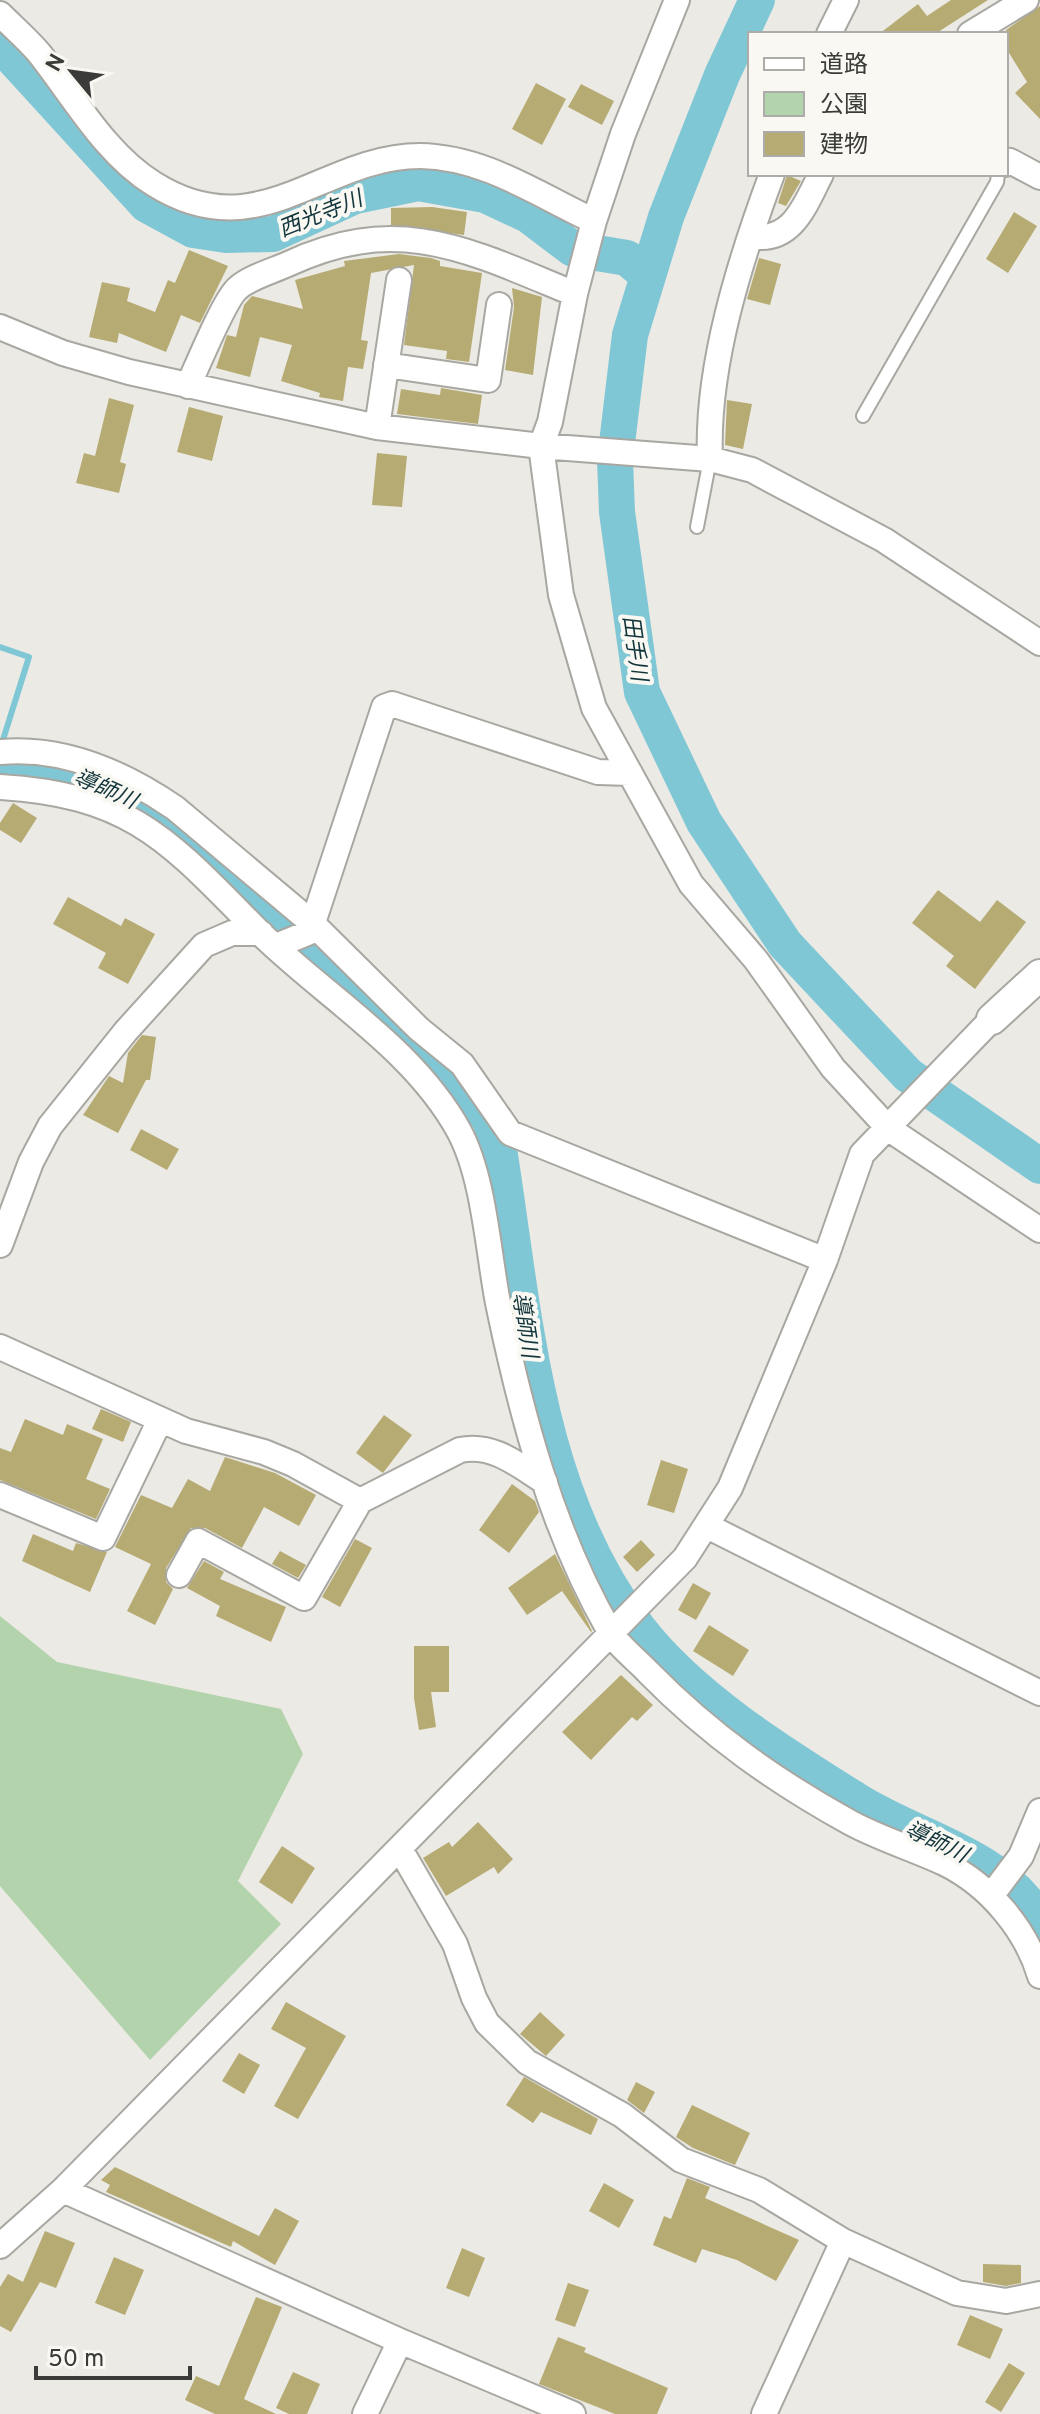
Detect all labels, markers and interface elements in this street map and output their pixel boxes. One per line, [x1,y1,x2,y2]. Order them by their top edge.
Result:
north arrow [32,32,112,112]
legend [748,32,1008,176]
text: N [41,50,72,77]
text: 道路 [820,51,868,81]
text: 公園 [820,91,868,121]
text: 建物 [820,131,868,161]
water label: 西光寺川 [275,186,369,244]
water label: 田手川 [616,614,652,685]
water label: 導師川 [69,765,142,817]
water label: 導師川 [505,1291,542,1362]
water label: 導師川 [900,1817,973,1871]
scale bar [36,2330,190,2380]
text: 50 m [48,2345,104,2375]

